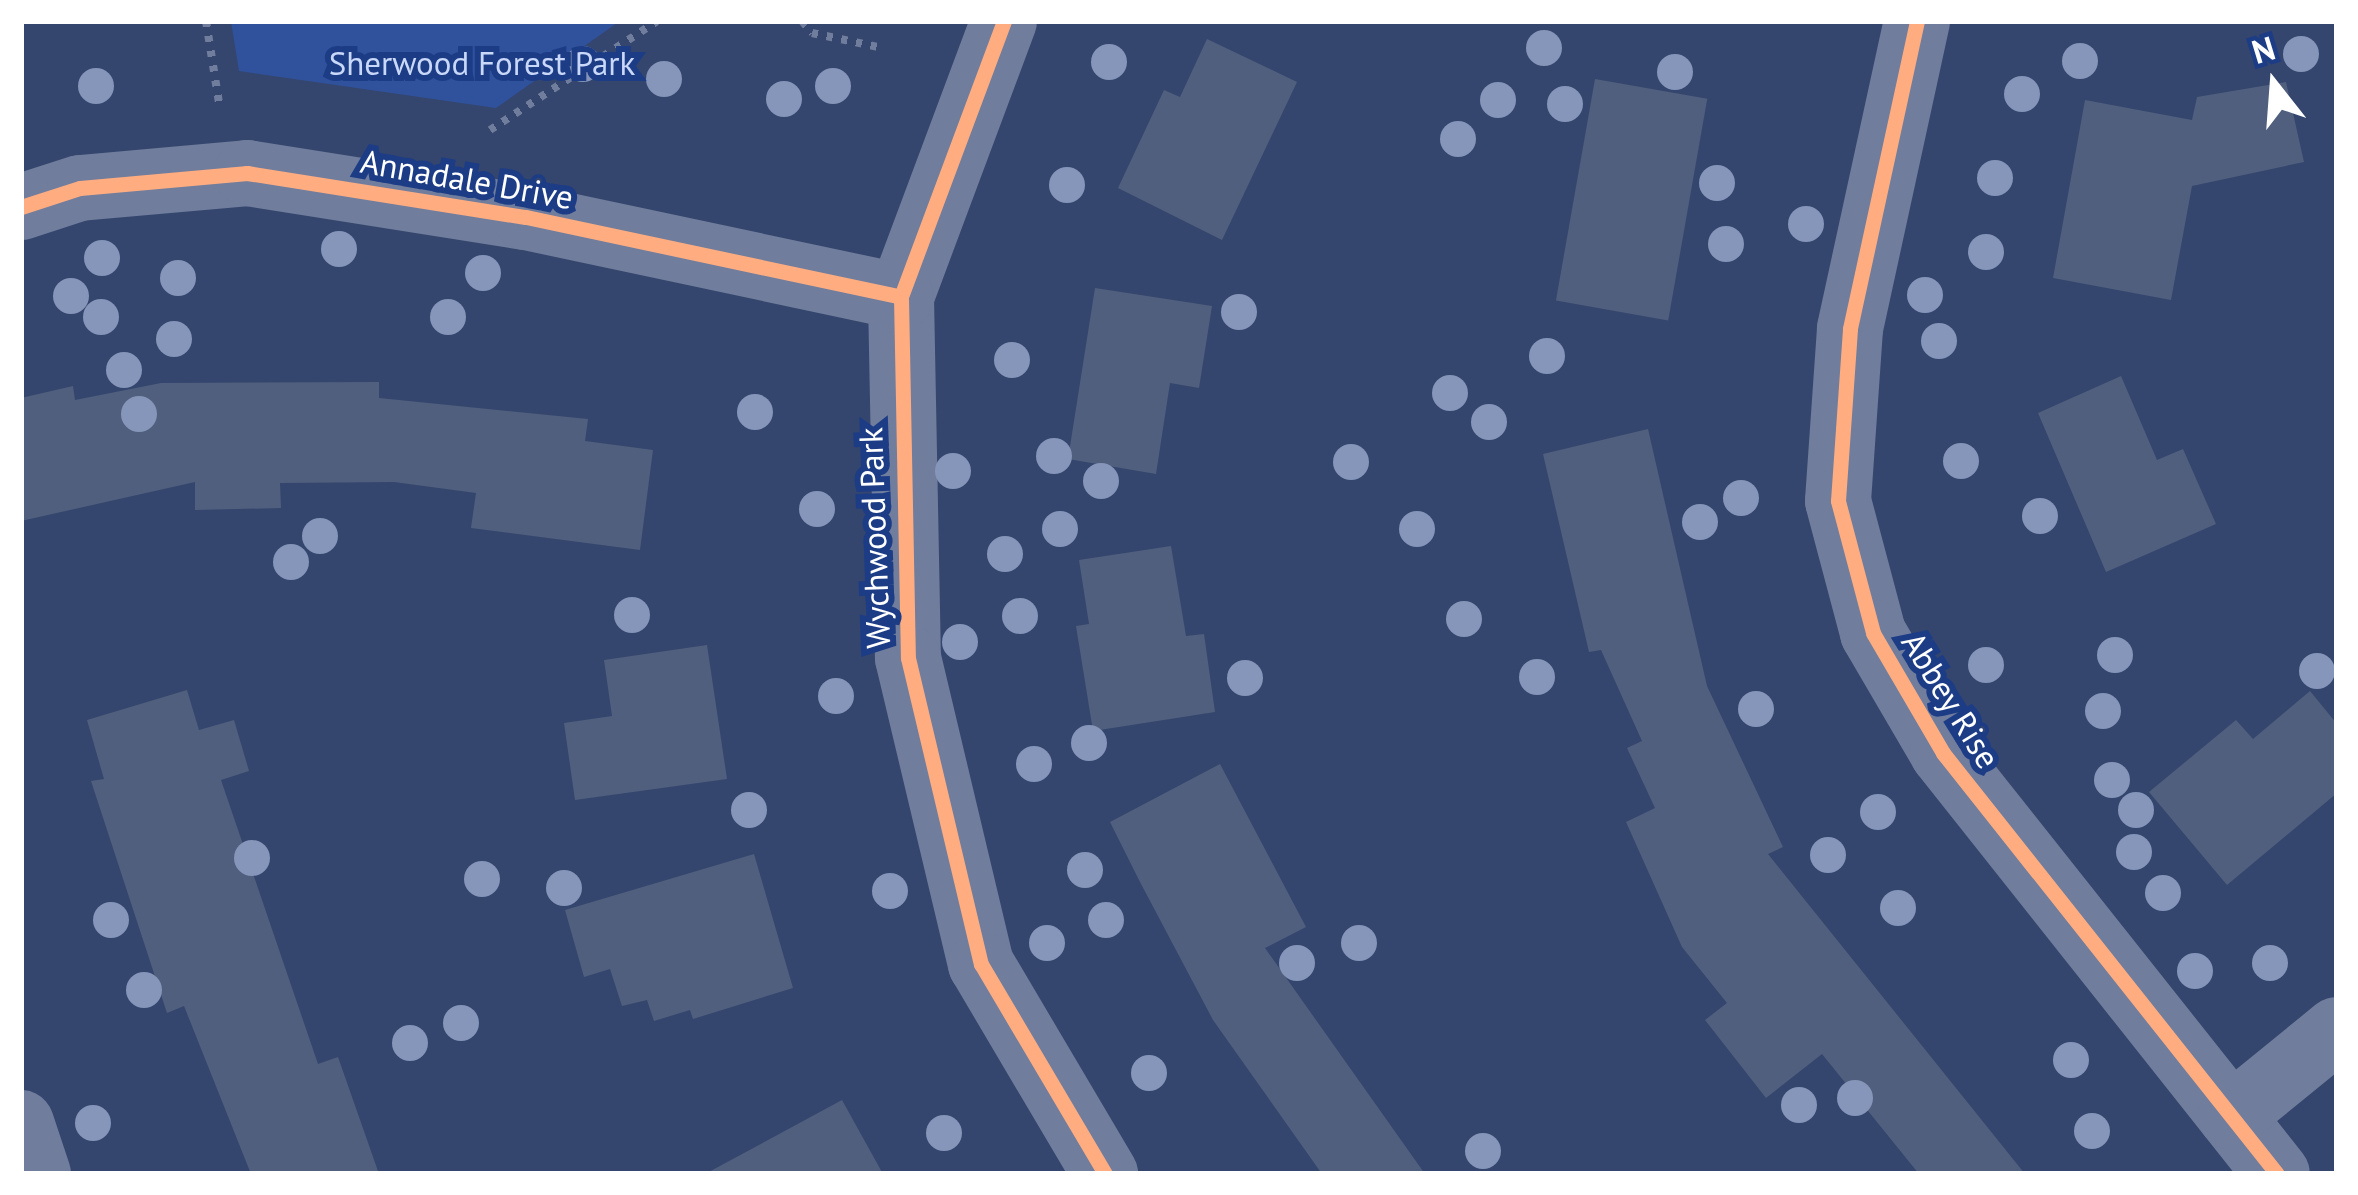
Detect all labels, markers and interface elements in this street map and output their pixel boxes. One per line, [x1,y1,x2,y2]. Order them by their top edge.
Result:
north arrow [2214,24,2334,144]
text: N [2247,25,2280,73]
park label: Sherwood Forest Park [329,43,635,83]
street label: Annadale Drive [358,141,576,217]
street label: Wychwood Park [850,427,898,649]
street label: Abbey Rise [1893,624,2009,776]

